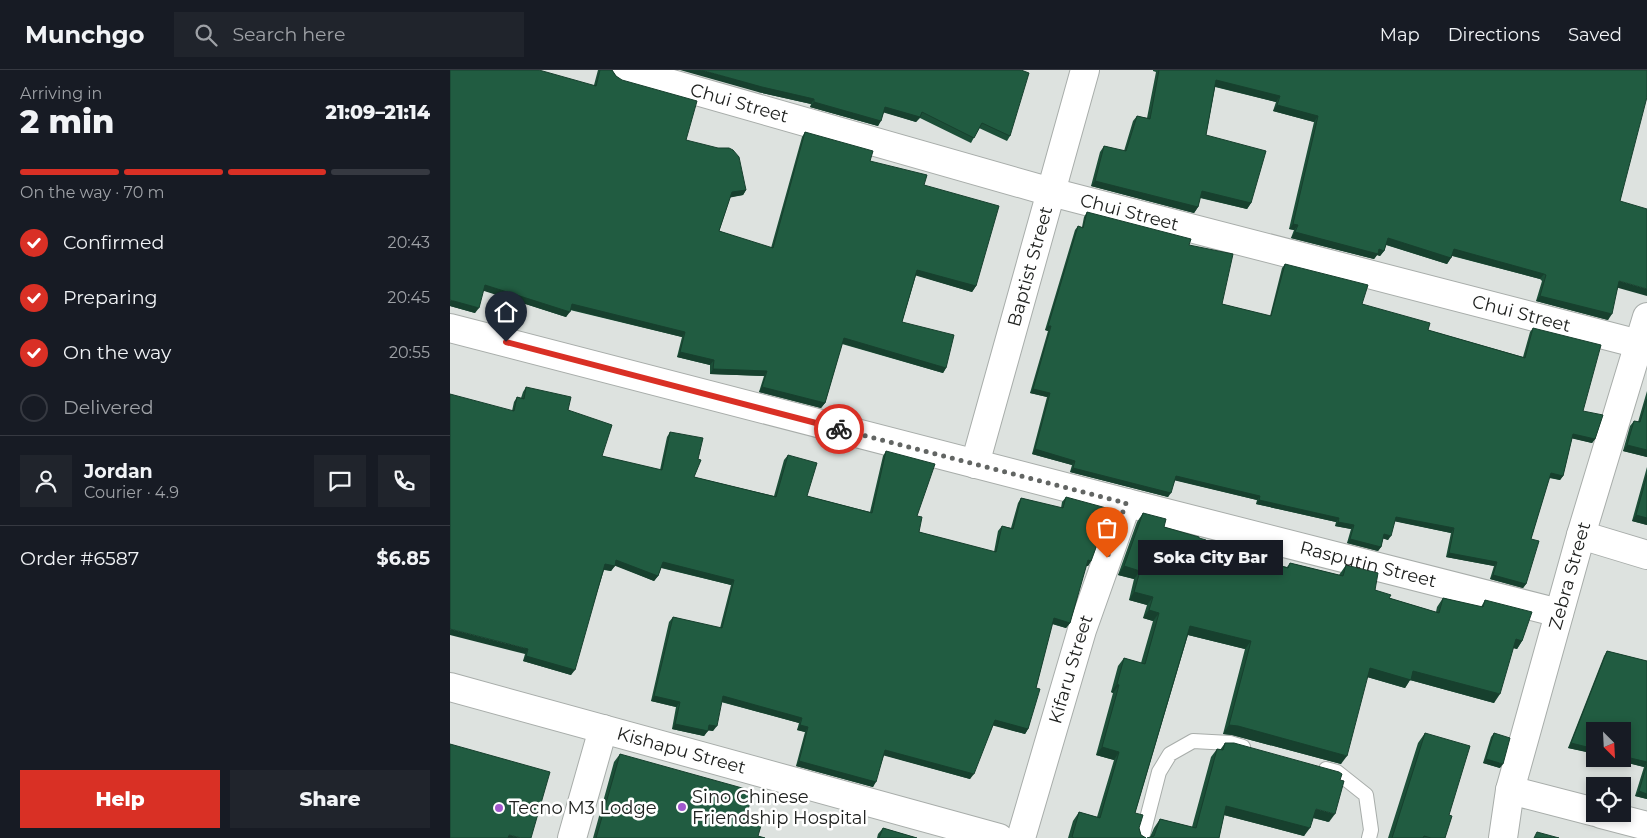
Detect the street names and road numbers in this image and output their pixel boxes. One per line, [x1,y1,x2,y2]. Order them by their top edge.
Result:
street label: Chui Street [688,79,791,128]
street label: Chui Street [1078,189,1181,236]
street label: Baptist Street [1003,204,1057,329]
street label: Chui Street [1470,290,1573,337]
street label: Zebra Street [1544,519,1595,632]
street label: Rasputin Street [1297,536,1439,592]
street label: Kifaru Street [1044,612,1098,726]
street label: Kishapu Street [614,722,748,779]

